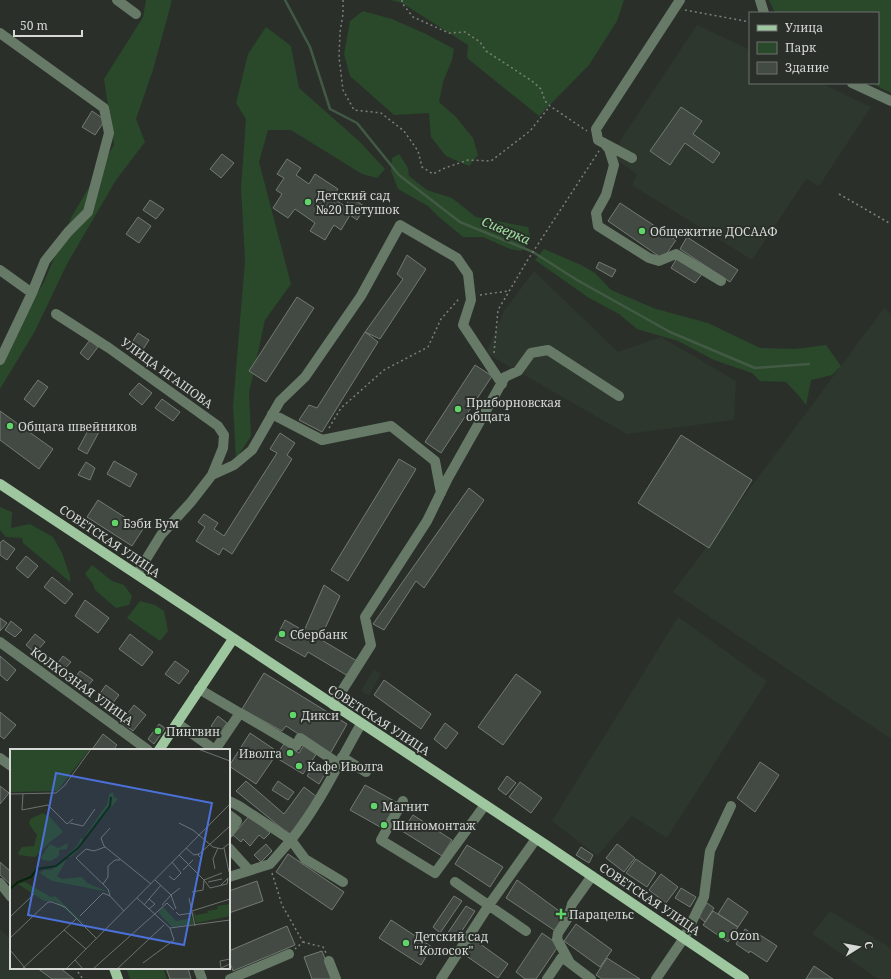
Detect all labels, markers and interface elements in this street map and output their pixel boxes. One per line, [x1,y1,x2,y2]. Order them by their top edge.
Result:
scale bar [14,12,82,38]
legend [749,12,879,84]
text: 50 m [20,17,48,34]
text: Улица [785,19,823,36]
text: Парк [785,39,817,56]
text: Здание [785,59,829,76]
place label: Детский сад №20 Петушок [316,187,400,218]
marker: Детский сад №20 Петушок [303,197,313,207]
water label: Сиверка [479,212,534,248]
place label: Общежитие ДОСААФ [650,223,778,240]
marker: Общежитие ДОСААФ [637,226,647,236]
street label: УЛИЦА ИГАШОВА [117,334,217,413]
place label: Приборновская общага [466,394,561,425]
marker: Приборновская общага [453,404,463,414]
place label: Общага швейников [18,418,137,435]
marker: Общага швейников [5,421,15,431]
street label: СОВЕТСКАЯ УЛИЦА [56,501,164,581]
place label: Бэби Бум [123,515,179,532]
marker: Бэби Бум [110,518,120,528]
place label: Сбербанк [290,626,348,643]
marker: Сбербанк [277,629,287,639]
street label: КОЛХОЗНАЯ УЛИЦА [27,643,137,729]
street label: СОВЕТСКАЯ УЛИЦА [325,681,434,760]
place label: Дикси [301,707,339,724]
marker: Дикси [288,710,298,720]
place label: Пингвин [166,723,220,740]
marker: Пингвин [153,726,163,736]
place label: Иволга [239,745,282,762]
marker: Иволга [285,748,295,758]
inset map [10,749,230,969]
place label: Кафе Иволга [307,758,384,775]
marker: Кафе Иволга [294,761,304,771]
place label: Магнит [382,798,429,815]
marker: Магнит [369,801,379,811]
place label: Шиномонтаж [392,817,476,834]
marker: Шиномонтаж [379,820,389,830]
street label: СОВЕТСКАЯ УЛИЦА [596,859,704,939]
place label: Парацельс [569,906,634,923]
marker: Парацельс [556,909,566,919]
place label: Ozon [730,927,760,944]
north arrow [839,927,879,967]
place label: Детский сад "Колосок" [414,928,488,959]
marker: Ozon [717,930,727,940]
marker: Детский сад "Колосок" [401,938,411,948]
text: С [861,940,877,950]

